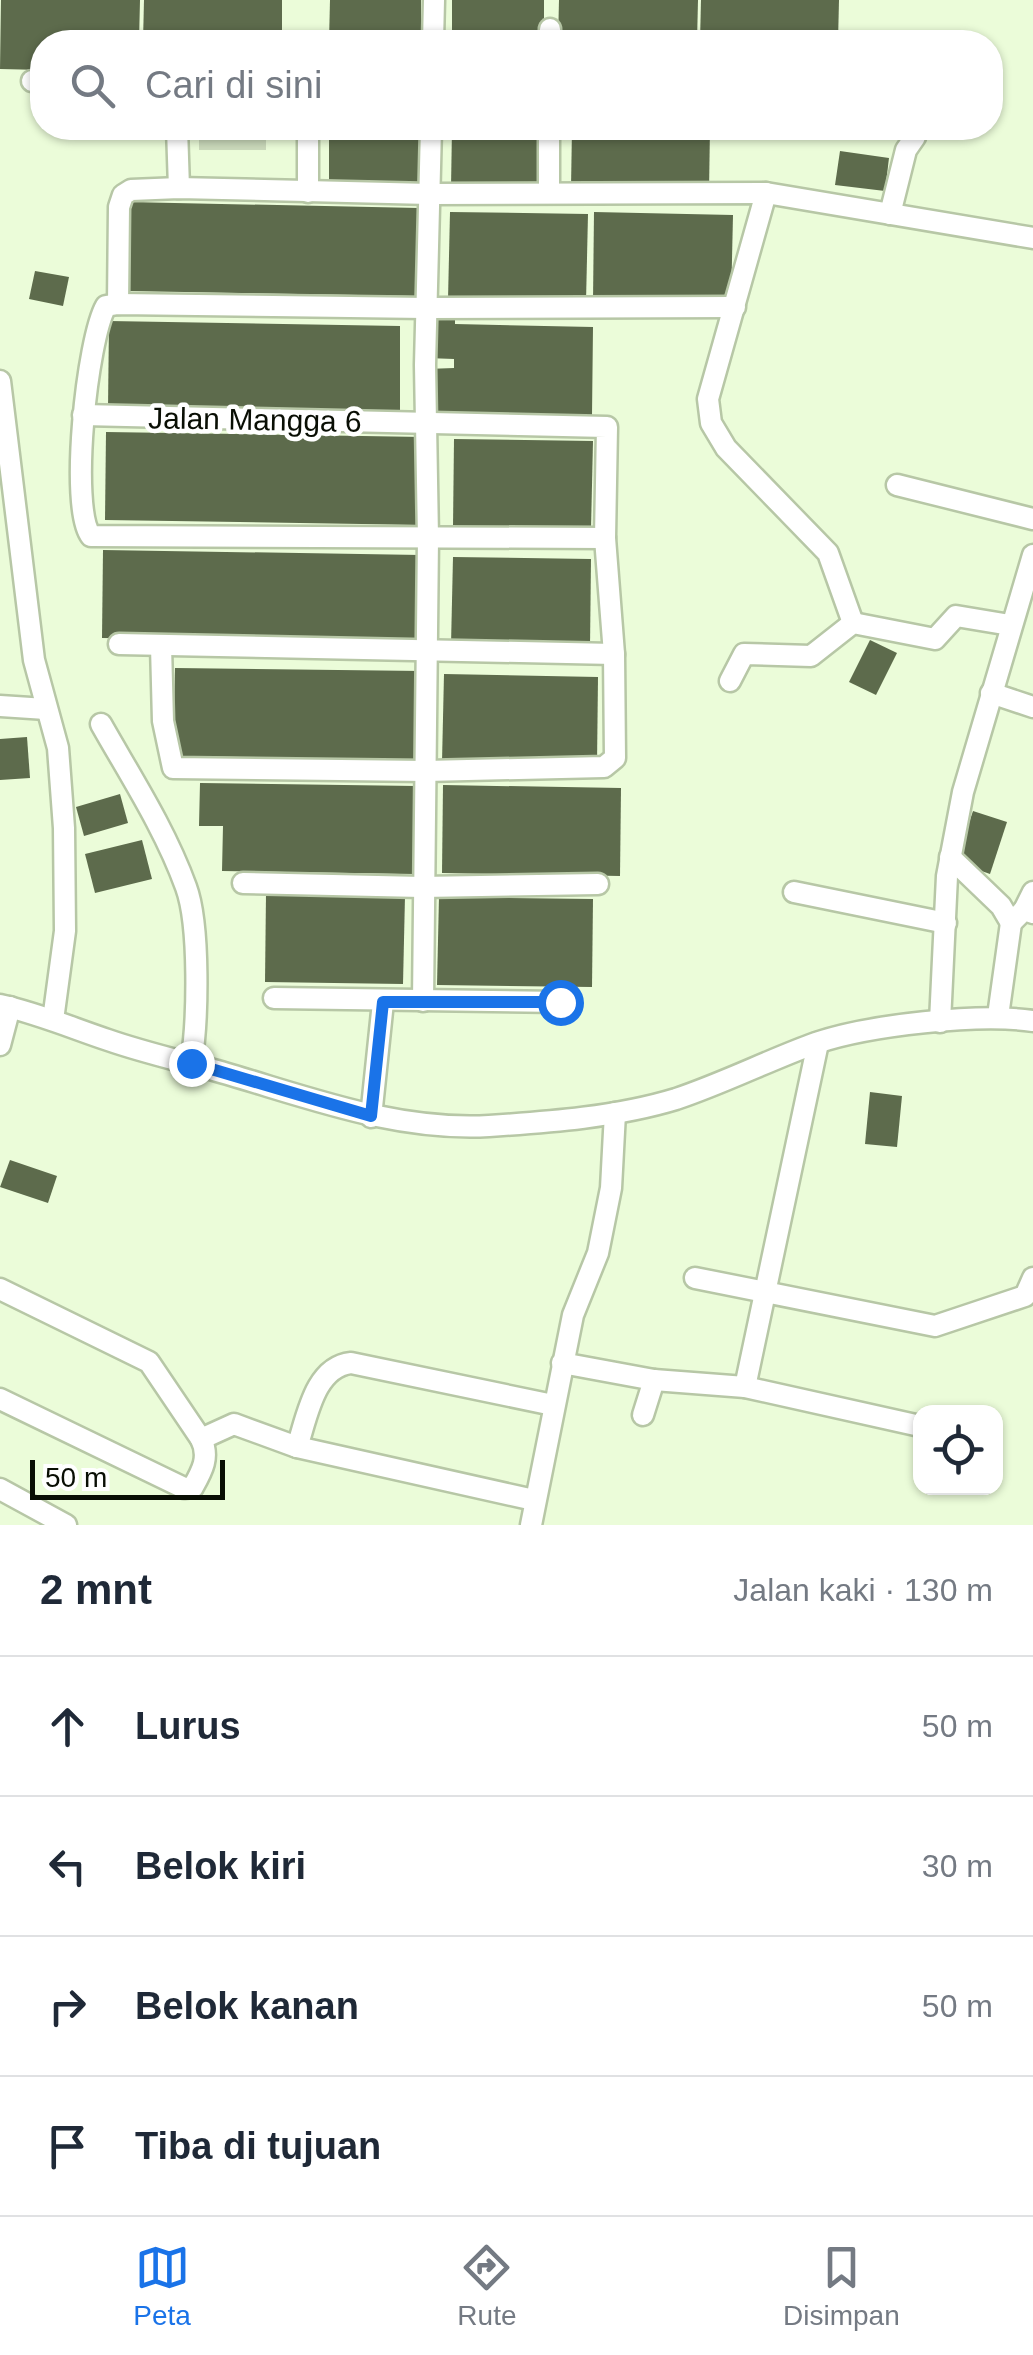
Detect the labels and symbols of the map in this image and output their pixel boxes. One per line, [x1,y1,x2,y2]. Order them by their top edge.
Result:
street label: Jalan Mangga 6 [148,401,362,438]
route start [538,980,584,1026]
route end [169,1041,215,1087]
scale bar [30,1455,225,1500]

